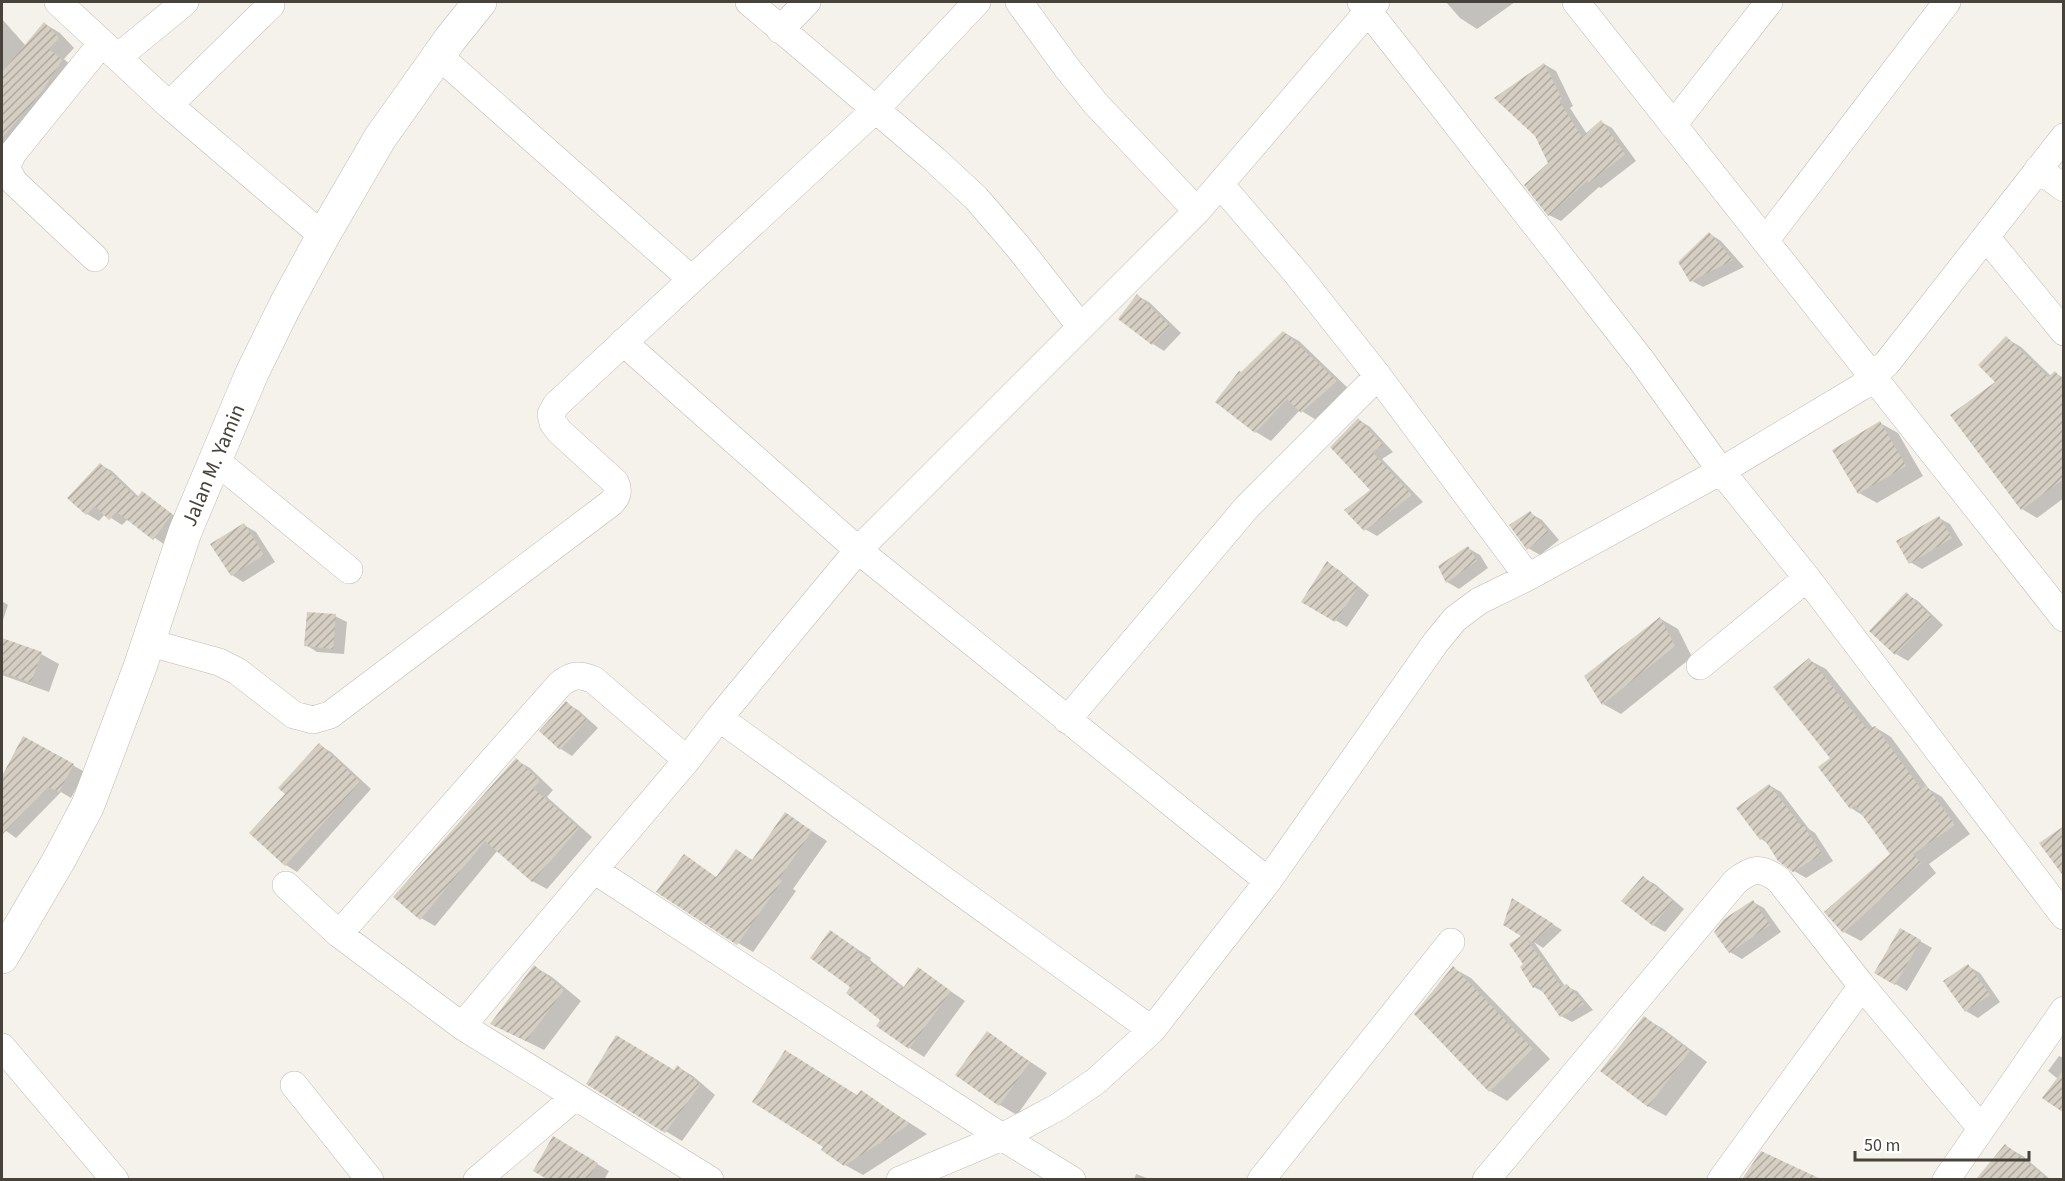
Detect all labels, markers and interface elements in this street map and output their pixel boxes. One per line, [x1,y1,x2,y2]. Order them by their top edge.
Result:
street label: Jalan M. Yamin [174,399,252,531]
scale bar [1855,1124,2029,1162]
text: 50 m [1864,1133,1900,1158]

